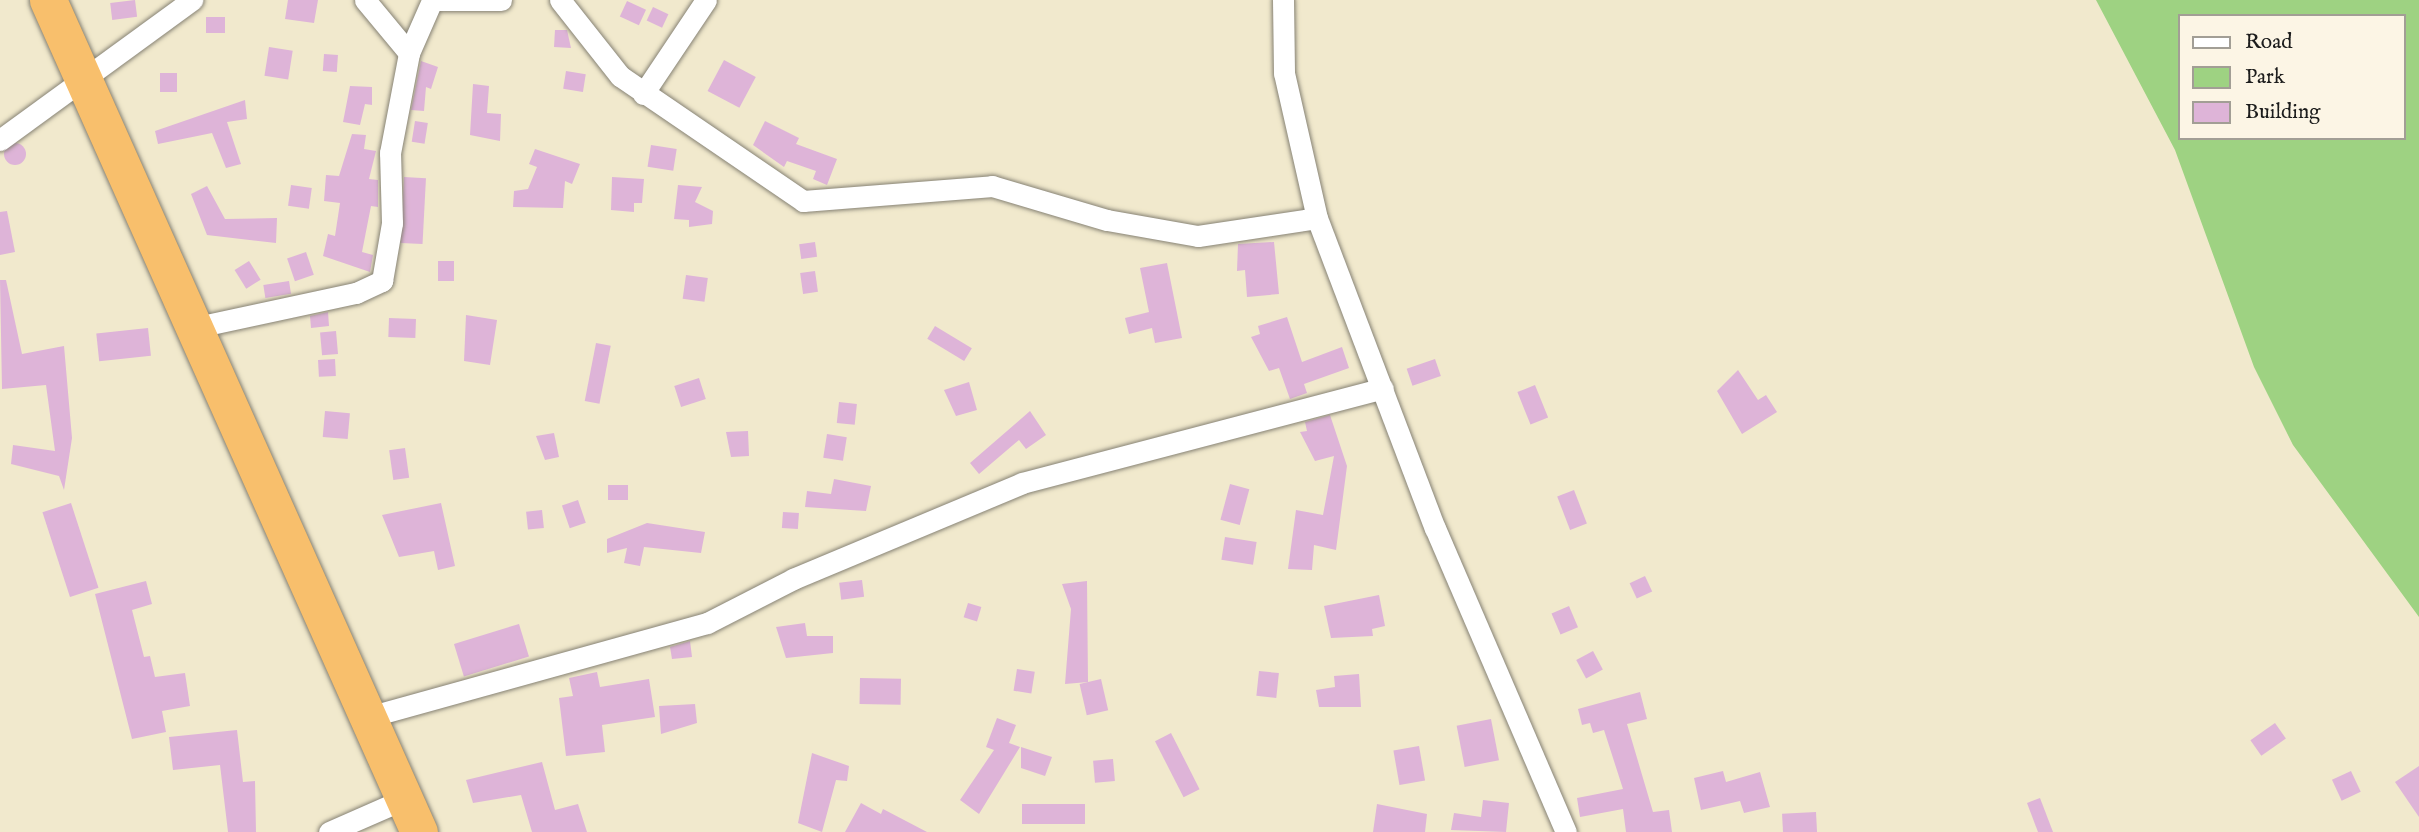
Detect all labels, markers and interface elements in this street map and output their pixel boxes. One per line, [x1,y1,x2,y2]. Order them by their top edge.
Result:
legend [2178,14,2405,140]
text: Road [2245,29,2292,56]
text: Park [2245,64,2285,91]
text: Building [2245,99,2320,126]

